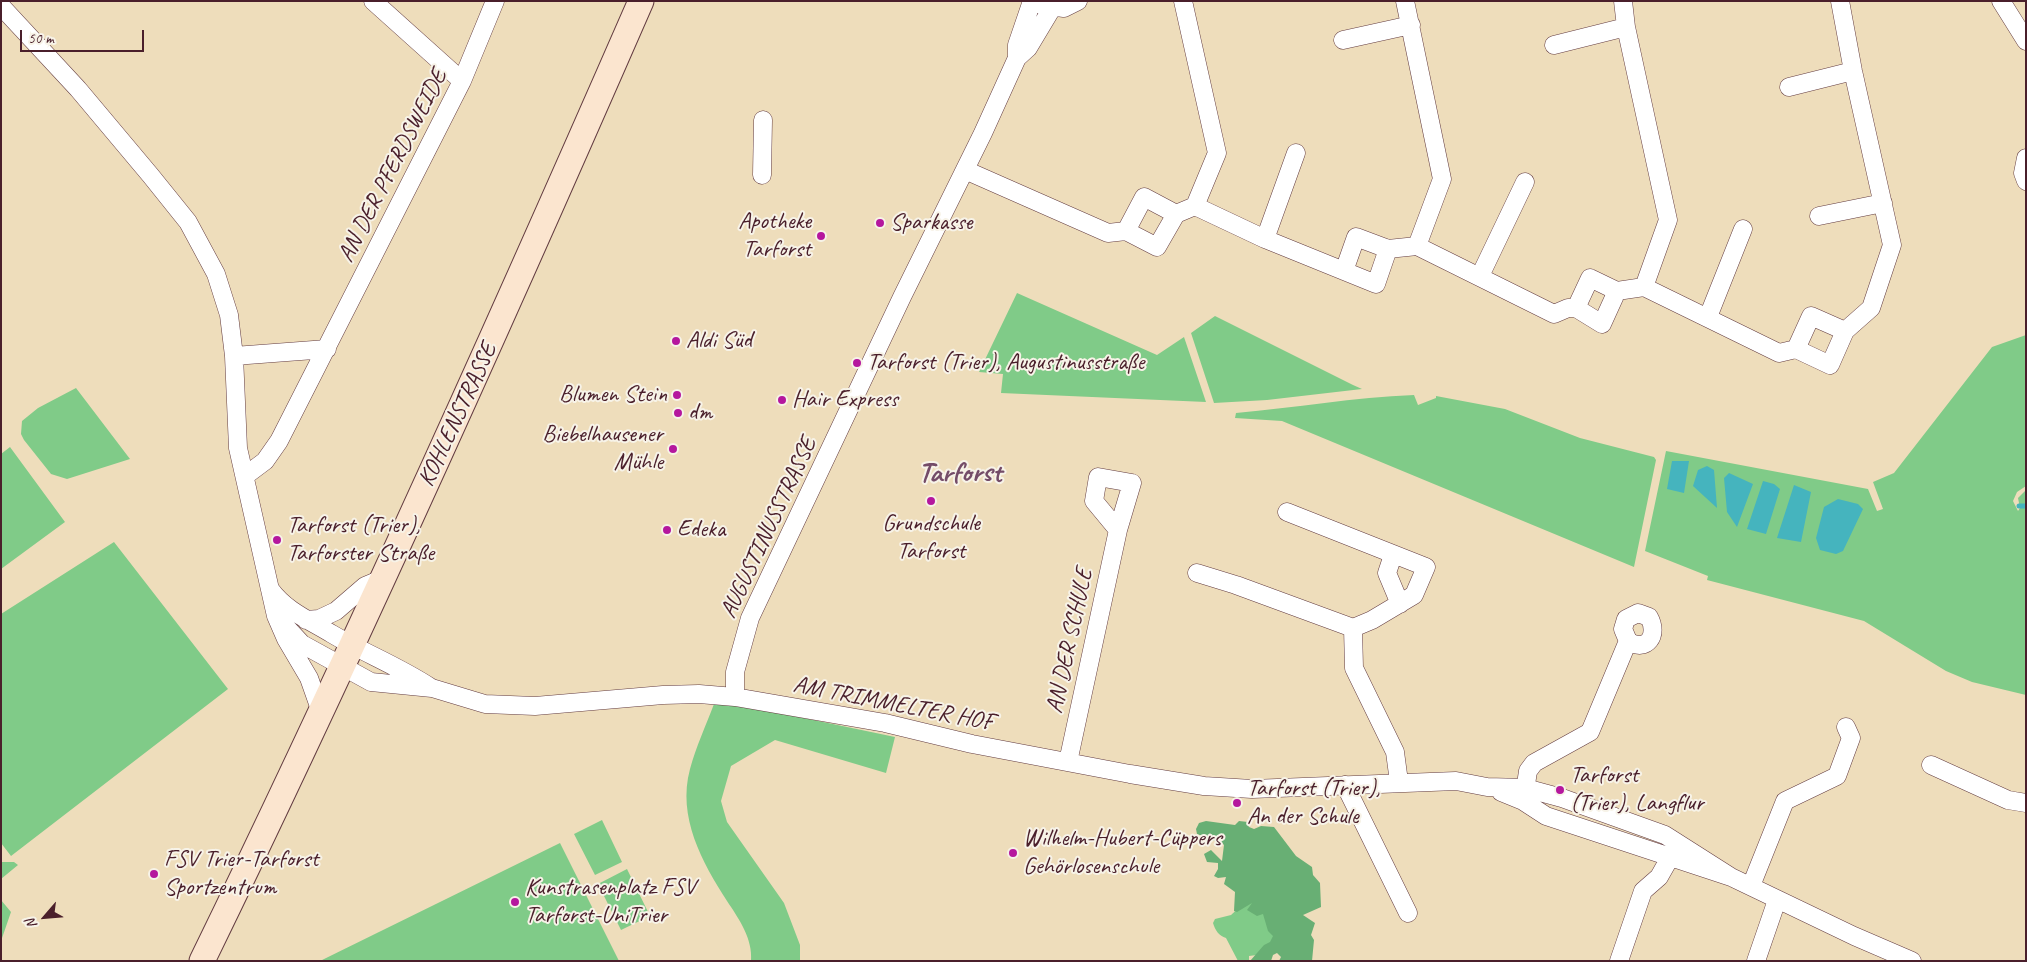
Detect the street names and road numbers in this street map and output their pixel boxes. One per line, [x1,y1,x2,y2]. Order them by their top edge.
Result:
street label: AN DER PFERDSWEIDE [332,65,454,267]
street label: KOHLENSTRASSE [412,339,504,491]
street label: AUGUSTINUSSTRASSE [714,433,824,623]
street label: AN DER SCHULE [1041,566,1099,716]
street label: AM TRIMMELTER HOF [791,671,995,737]

